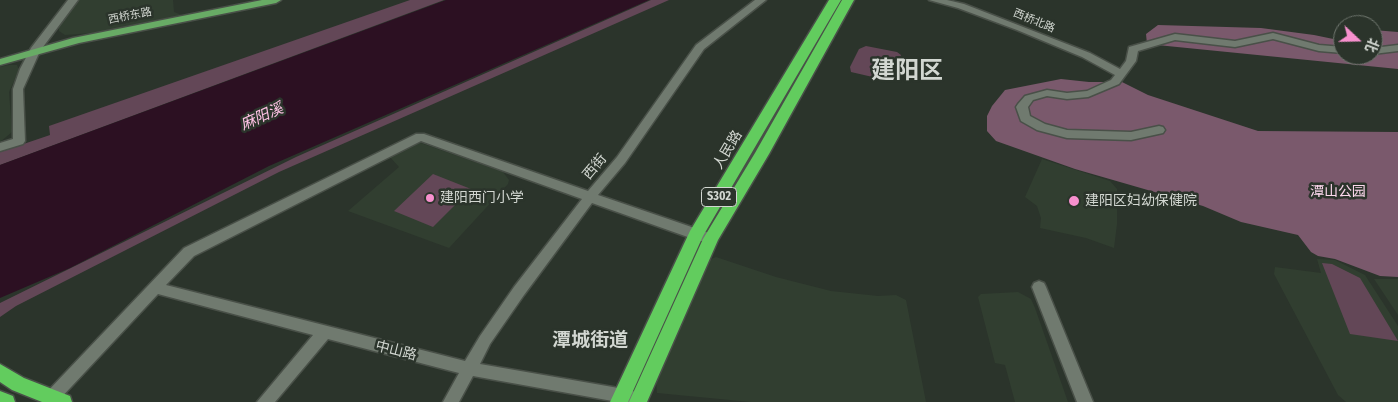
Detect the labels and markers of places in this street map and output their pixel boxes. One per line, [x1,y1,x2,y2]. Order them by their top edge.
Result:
place label: 建阳西门小学 [440,190,524,206]
marker: 建阳西门小学 [424,192,436,204]
place label: 建阳区妇幼保健院 [1085,193,1197,209]
marker: 建阳区妇幼保健院 [1067,194,1081,208]

